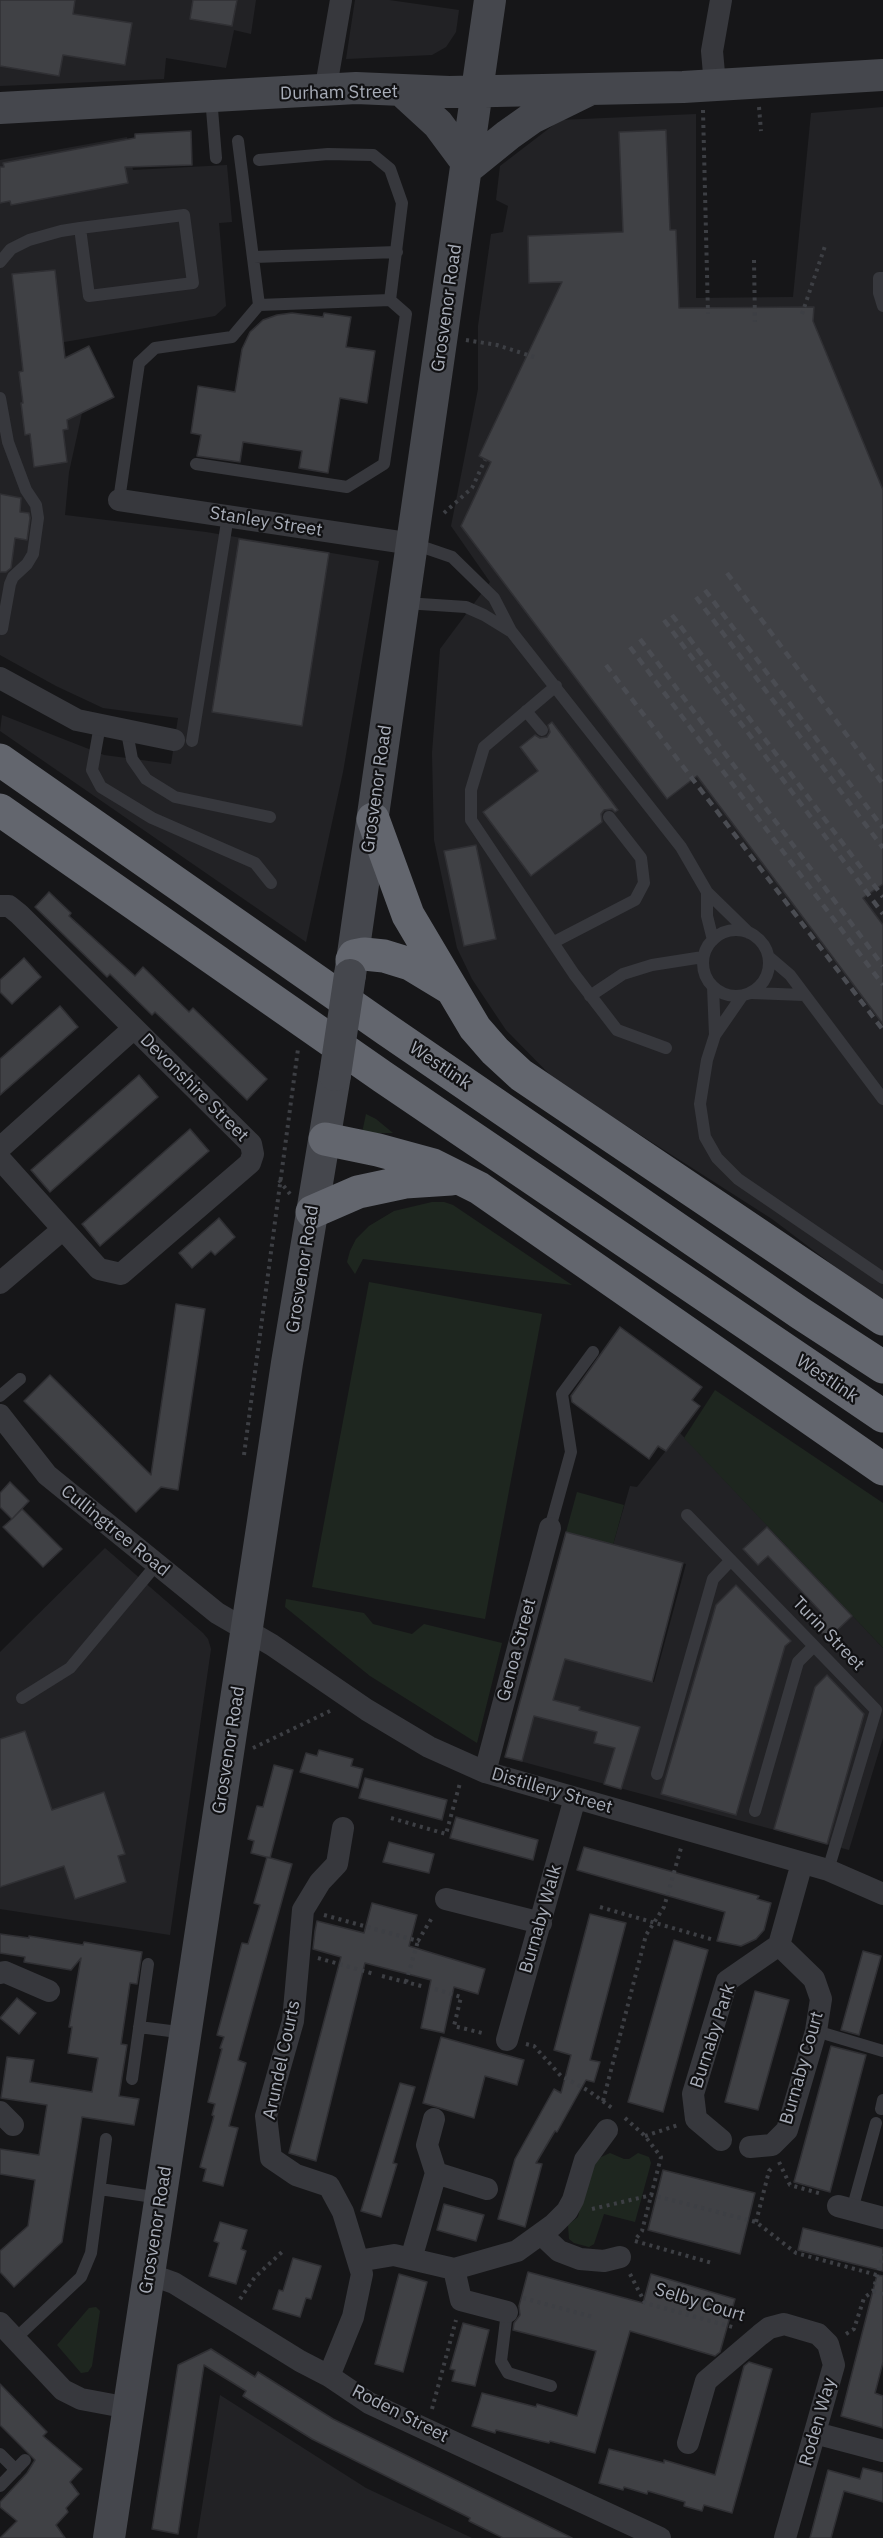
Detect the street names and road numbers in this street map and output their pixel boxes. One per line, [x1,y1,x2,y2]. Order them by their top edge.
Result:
street label: Durham Street [280,81,398,105]
street label: Grosvenor Road [427,243,467,373]
street label: Stanley Street [208,502,324,542]
street label: Grosvenor Road [357,724,397,854]
street label: Devonshire Street [135,1029,253,1147]
street label: Westlink [405,1038,475,1094]
street label: Grosvenor Road [282,1204,324,1334]
street label: Westlink [792,1351,862,1407]
street label: Cullingtree Road [56,1481,174,1581]
street label: Turin Street [787,1592,869,1676]
street label: Genoa Street [493,1596,541,1704]
street label: Grosvenor Road [208,1685,250,1815]
street label: Distillery Street [489,1763,615,1819]
street label: Burnaby Walk [515,1862,567,1976]
street label: Burnaby Park [686,1981,740,2091]
street label: Arundel Courts [259,1998,305,2122]
street label: Burnaby Court [776,2009,828,2127]
street label: Grosvenor Road [135,2165,177,2295]
street label: Selby Court [652,2279,748,2327]
street label: Roden Way [795,2376,841,2468]
street label: Roden Street [348,2380,452,2448]

